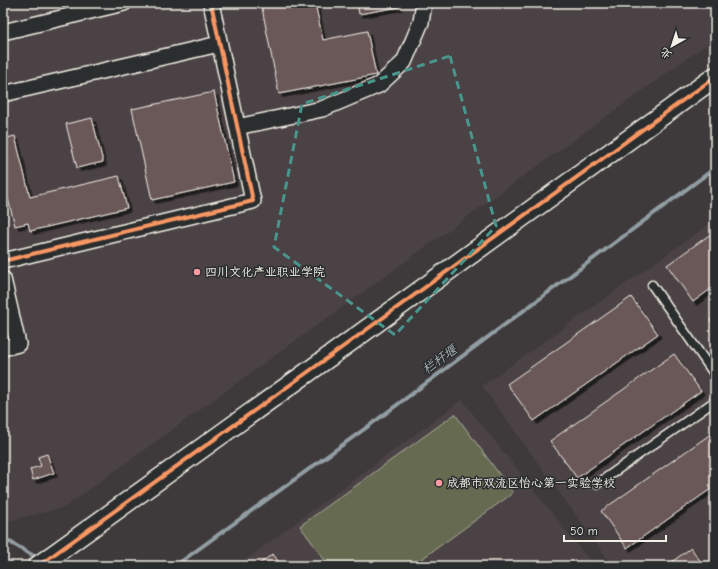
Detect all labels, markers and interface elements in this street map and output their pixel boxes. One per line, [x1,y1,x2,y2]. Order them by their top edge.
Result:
north arrow [652,26,692,66]
text: 北 [658,45,674,62]
place label: 四川文化产业职业学院 [205,265,325,279]
marker: 四川文化产业职业学院 [192,267,202,277]
water label: 栏杆堰 [419,341,461,377]
place label: 成都市双流区怡心第一实验学校 [447,476,615,490]
marker: 成都市双流区怡心第一实验学校 [434,478,444,488]
scale bar [564,517,666,543]
text: 50 m [570,524,598,538]

